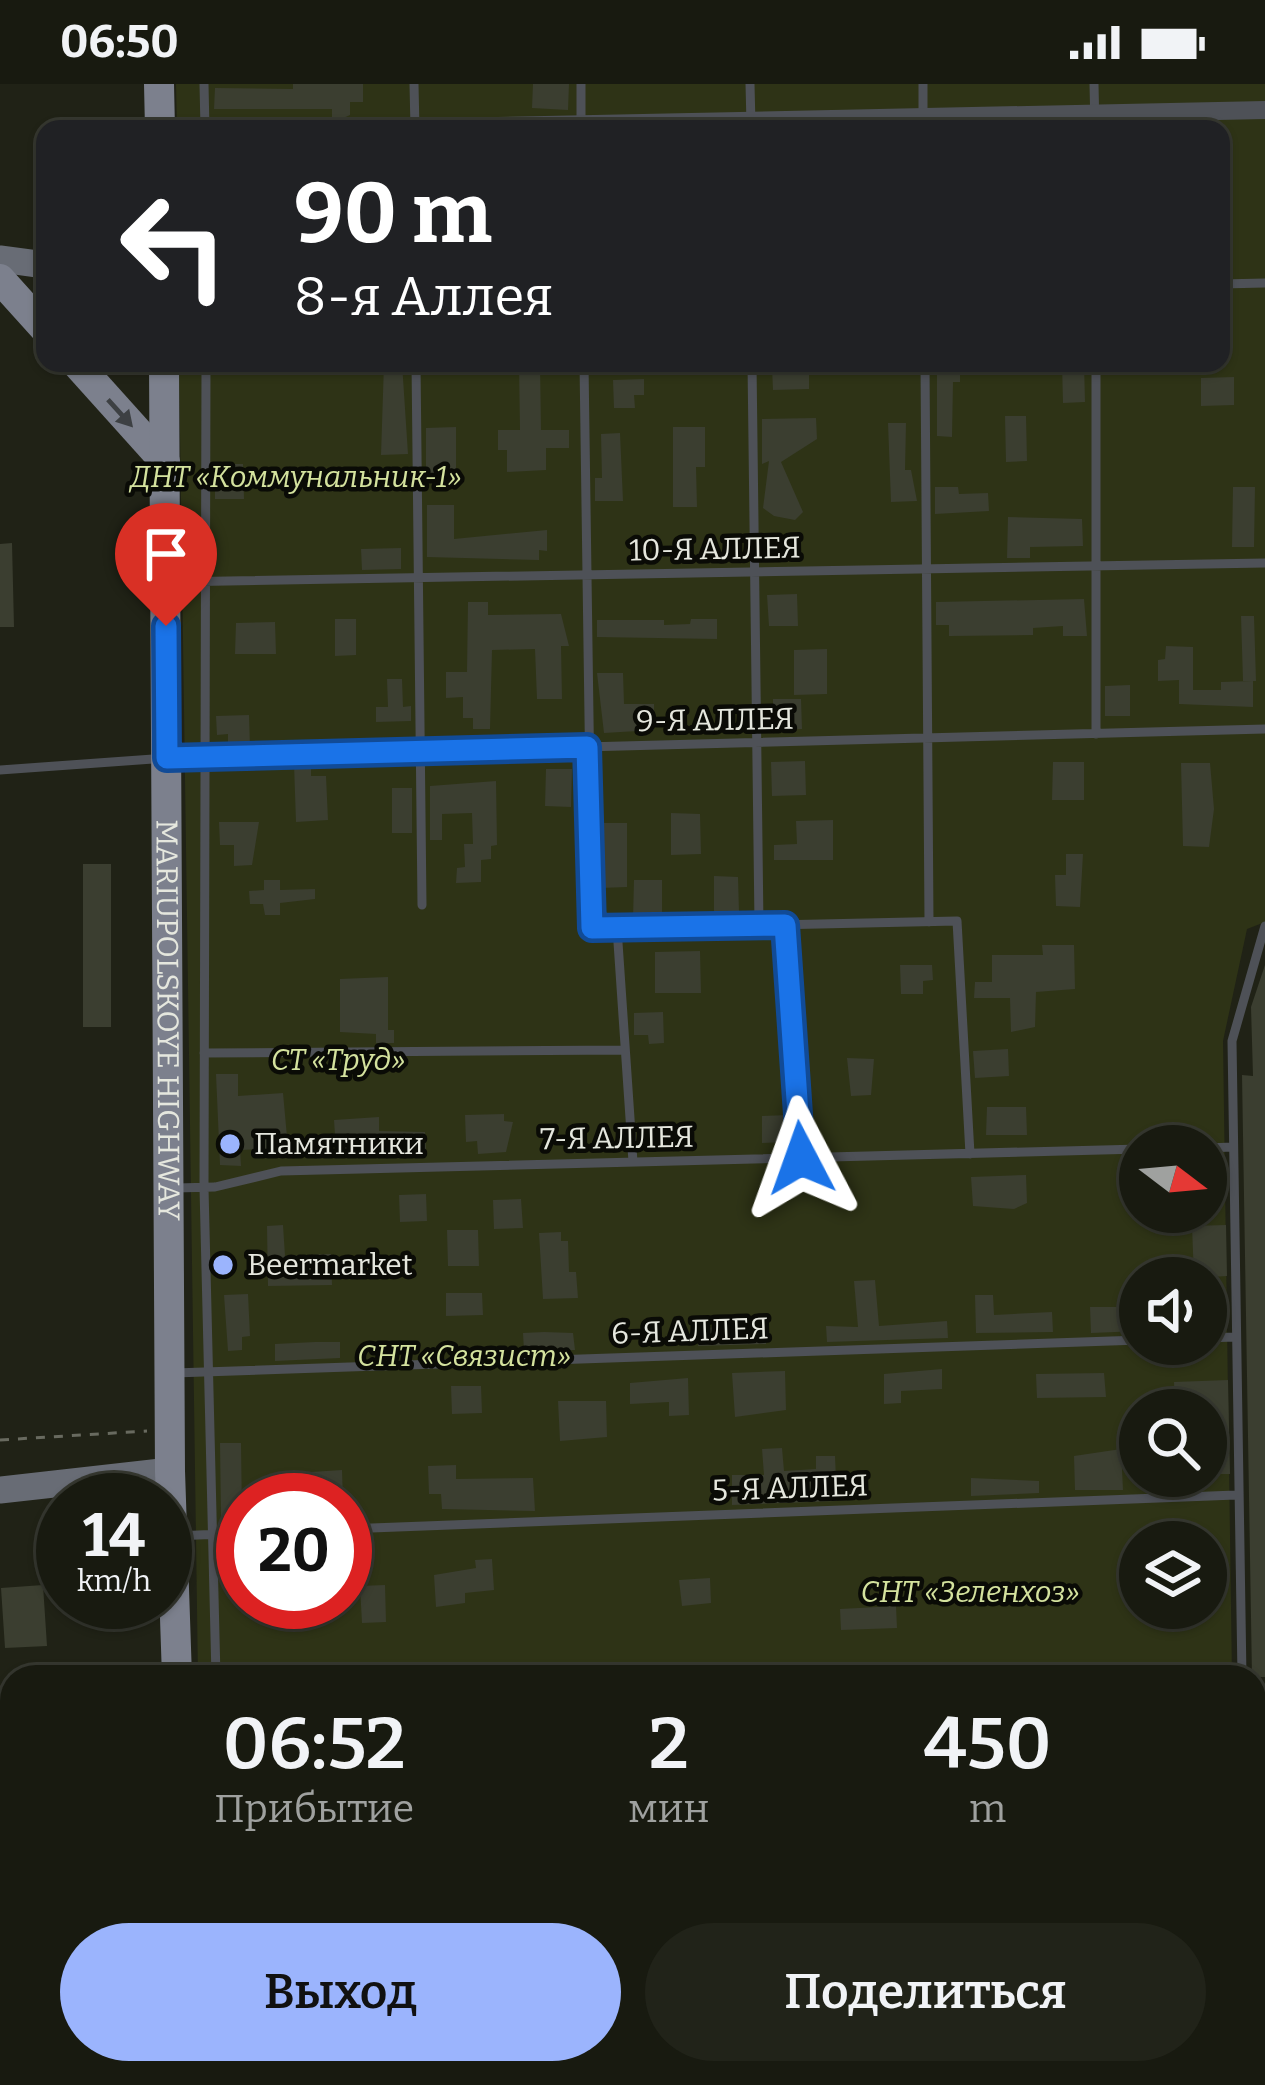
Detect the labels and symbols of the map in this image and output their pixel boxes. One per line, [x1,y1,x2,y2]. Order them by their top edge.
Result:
one-way arrow [106,398,134,427]
park label: ДНТ «Коммунальник-1» [128,459,462,495]
pin [115,503,217,626]
street label: 10-Я АЛЛЕЯ [629,530,801,568]
street label: 9-Я АЛЛЕЯ [636,701,794,739]
street label: MARIUPOLSKOYE HIGHWAY [148,819,187,1221]
park label: СТ «Труд» [271,1042,405,1078]
position arrow [738,1095,864,1221]
street label: 7-Я АЛЛЕЯ [540,1119,694,1157]
north arrow [1119,1125,1227,1233]
place label: Памятники [254,1126,424,1162]
marker: Памятники [217,1131,243,1157]
place label: Beermarket [247,1247,413,1283]
marker: Beermarket [210,1252,236,1278]
street label: 6-Я АЛЛЕЯ [611,1310,769,1352]
park label: СНТ «Связист» [357,1338,571,1374]
street label: 5-Я АЛЛЕЯ [711,1467,869,1509]
speed limit sign: 20 [216,1473,372,1629]
park label: СНТ «Зеленхоз» [860,1574,1080,1610]

